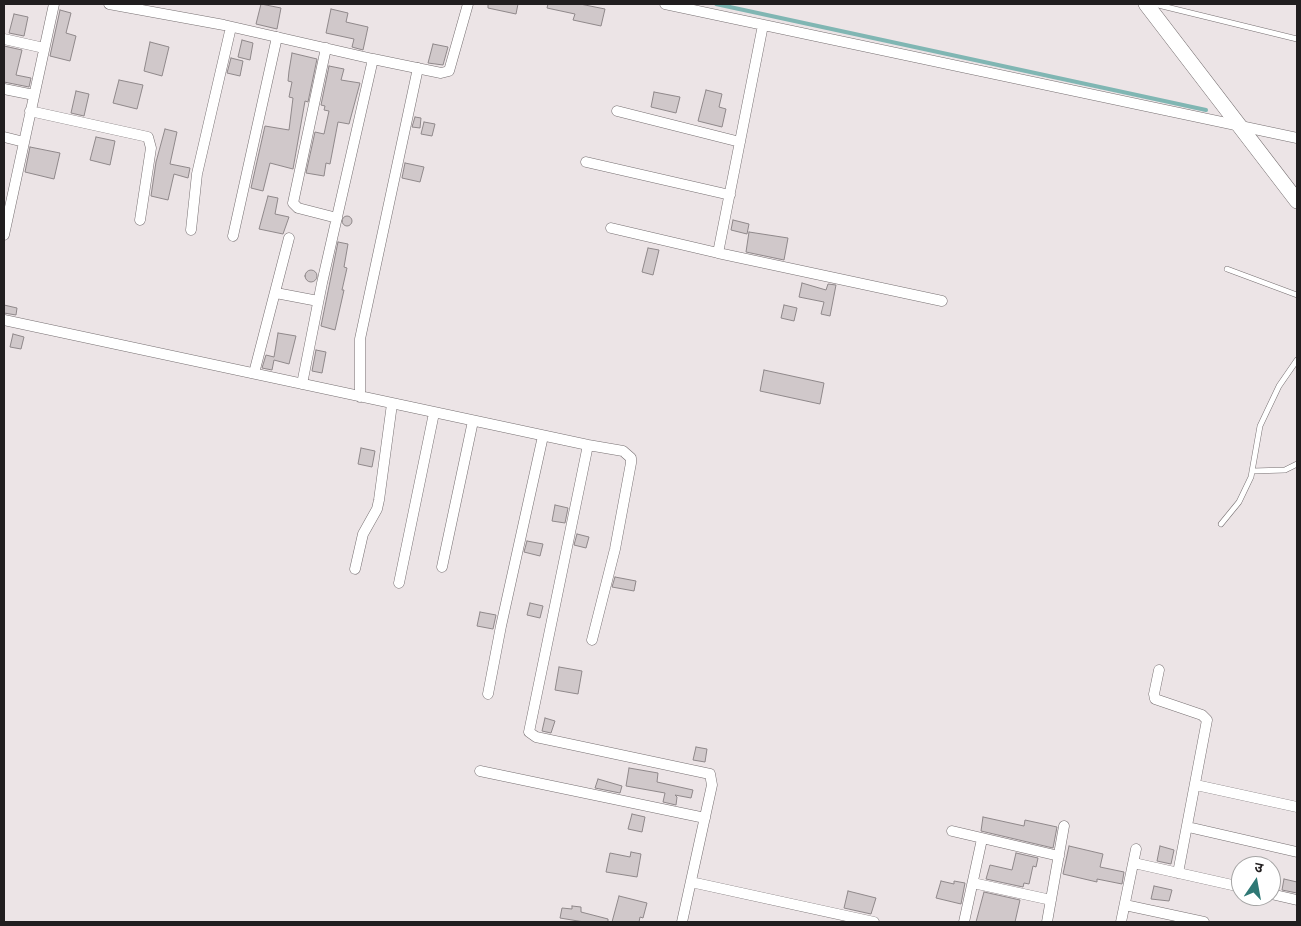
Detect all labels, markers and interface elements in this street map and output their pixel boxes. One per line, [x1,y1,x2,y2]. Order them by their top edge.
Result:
north arrow [1231,856,1281,906]
text: उ [1253,857,1265,877]

